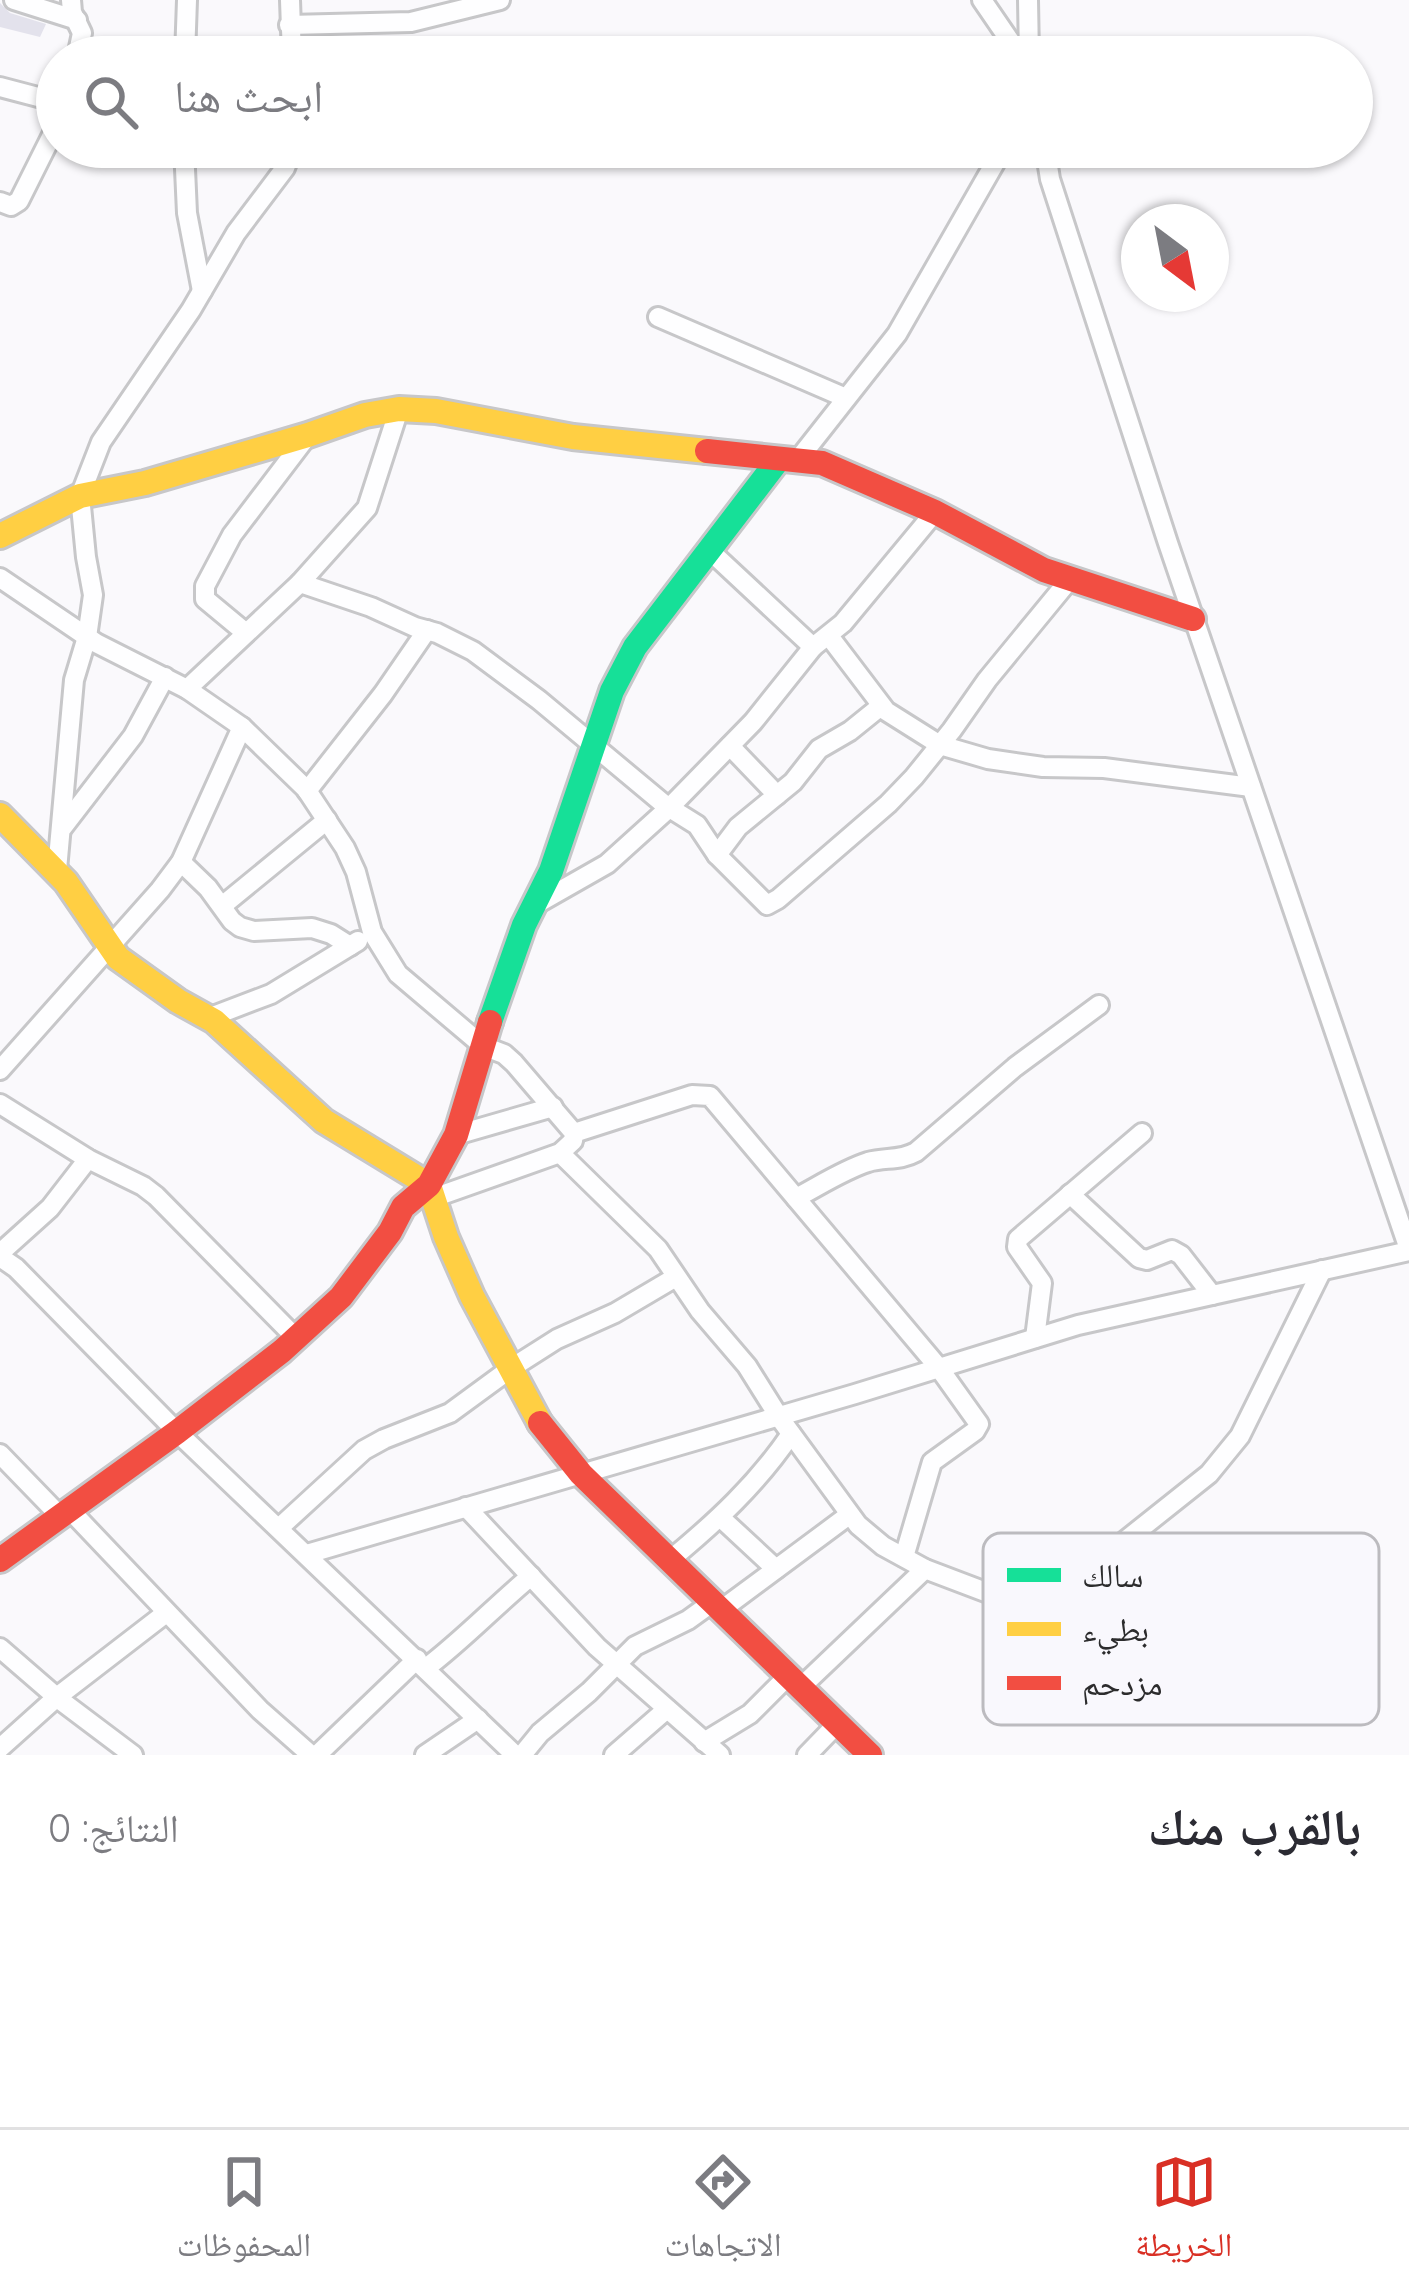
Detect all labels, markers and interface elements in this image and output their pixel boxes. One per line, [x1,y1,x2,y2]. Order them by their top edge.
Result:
search box [36,36,1373,168]
text: ابحث هنا [174,67,324,123]
icon: search [78,69,144,135]
north arrow [1121,204,1229,312]
legend [983,1533,1379,1725]
text: سالك [1082,1554,1143,1595]
text: بطيء [1082,1608,1149,1655]
text: مزدحم [1082,1662,1162,1706]
text: بالقرب منك [1148,1794,1361,1858]
text: النتائج: 0 [48,1803,179,1852]
tab: المحفوظات [177,2149,311,2277]
tab: الاتجاهات [664,2149,782,2277]
tab: الخريطة [1135,2149,1232,2277]

